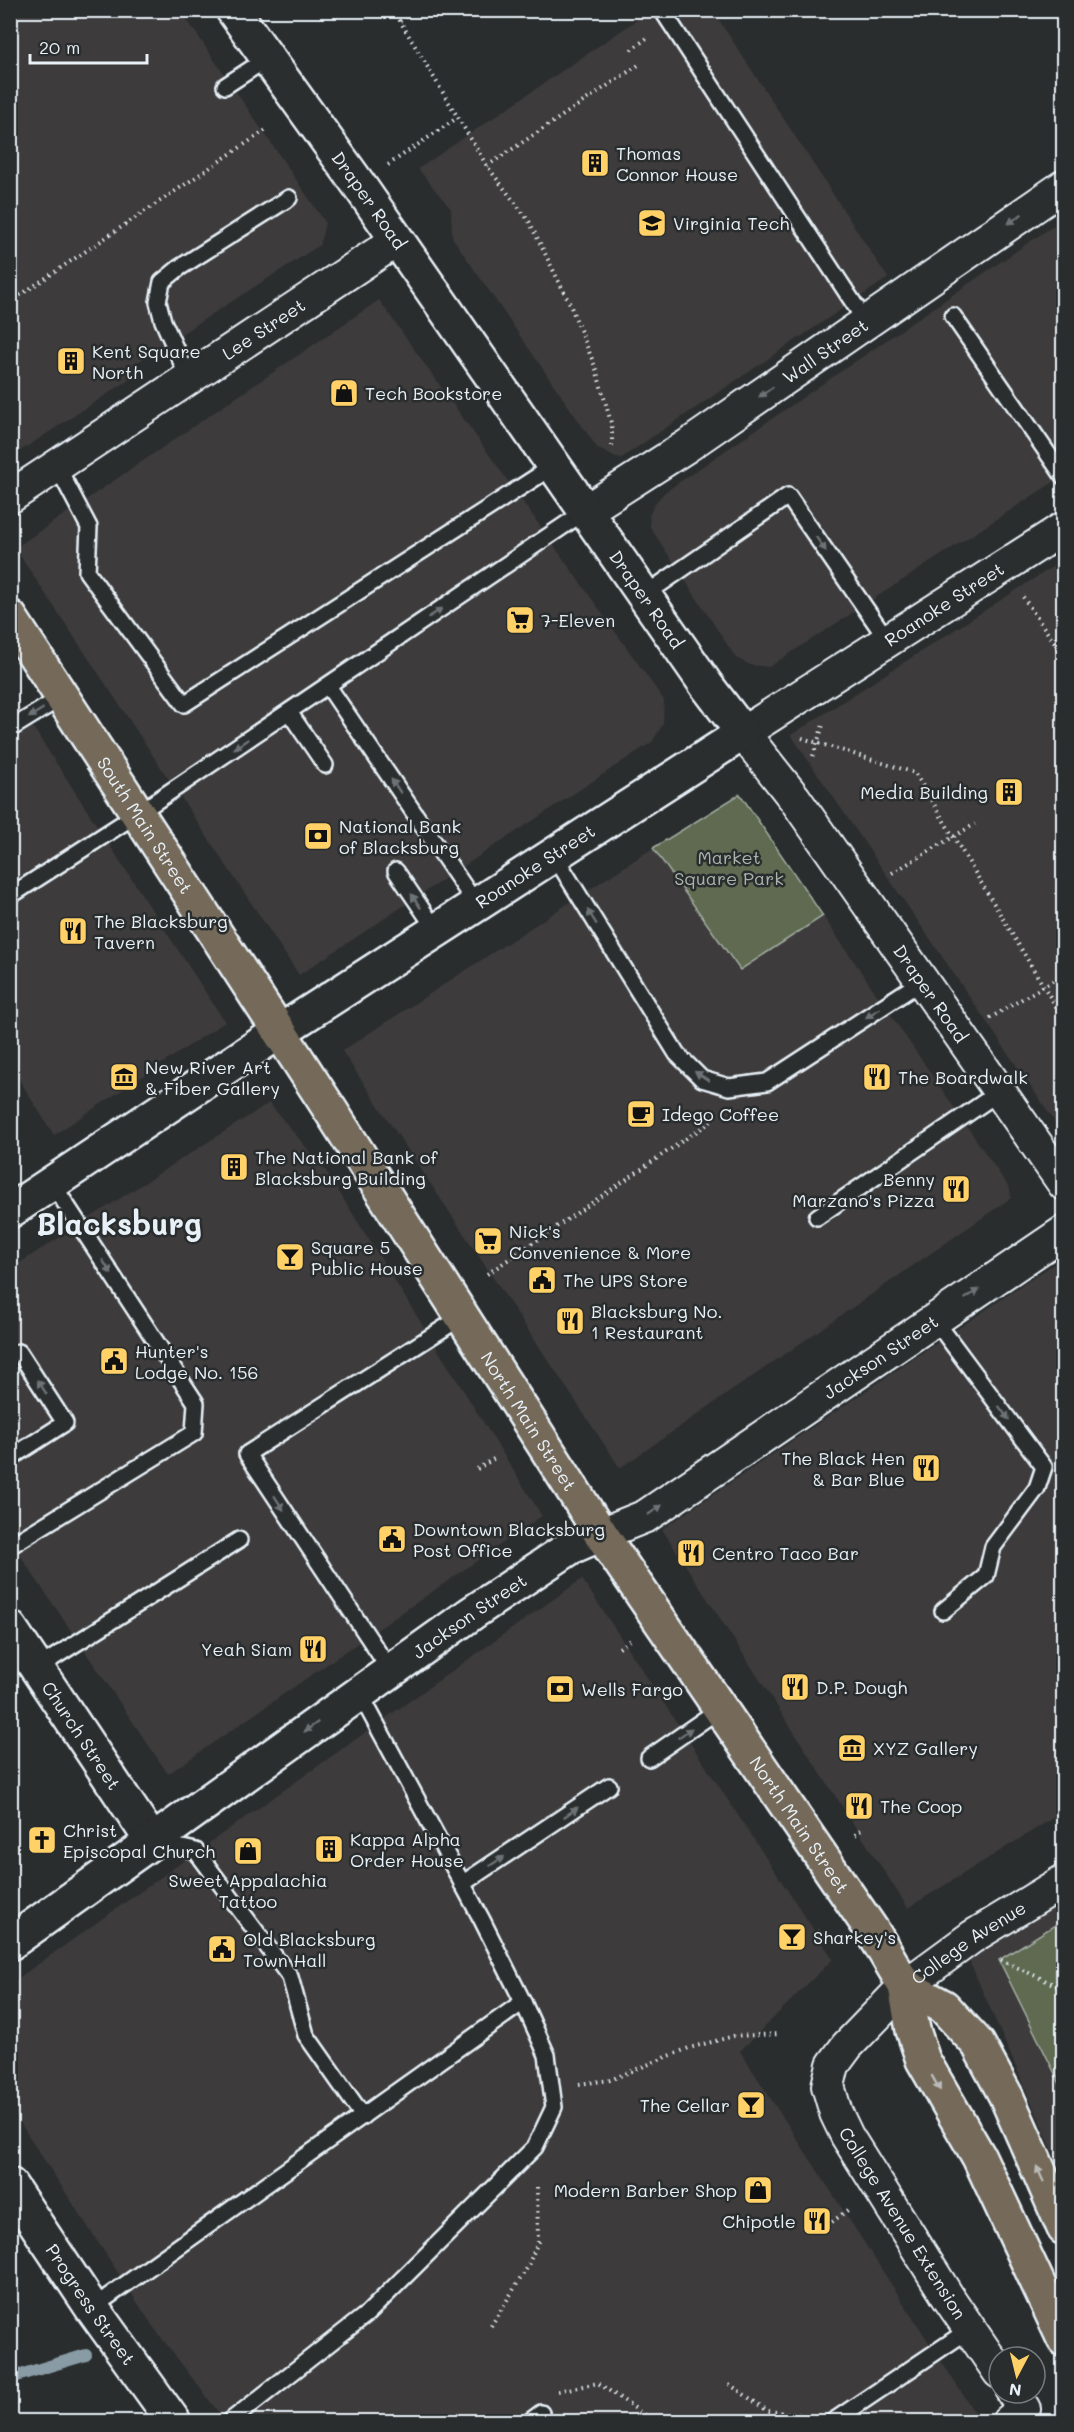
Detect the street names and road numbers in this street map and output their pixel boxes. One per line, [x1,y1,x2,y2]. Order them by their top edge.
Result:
street label: Draper Road [327,146,412,254]
street label: Lee Street [217,293,310,365]
street label: Wall Street [777,313,873,389]
street label: Draper Road [604,545,689,653]
street label: Roanoke Street [880,556,1008,652]
street label: South Main Street [92,752,198,898]
street label: Roanoke Street [471,818,599,914]
street label: Draper Road [888,940,973,1047]
street label: Jackson Street [818,1309,943,1404]
street label: North Main Street [475,1347,582,1495]
street label: Jackson Street [408,1568,531,1664]
street label: Church Street [37,1676,126,1794]
street label: North Main Street [744,1751,855,1898]
street label: College Avenue [906,1895,1030,1990]
street label: College Avenue Extension [834,2122,972,2324]
street label: Progress Street [41,2239,141,2370]

